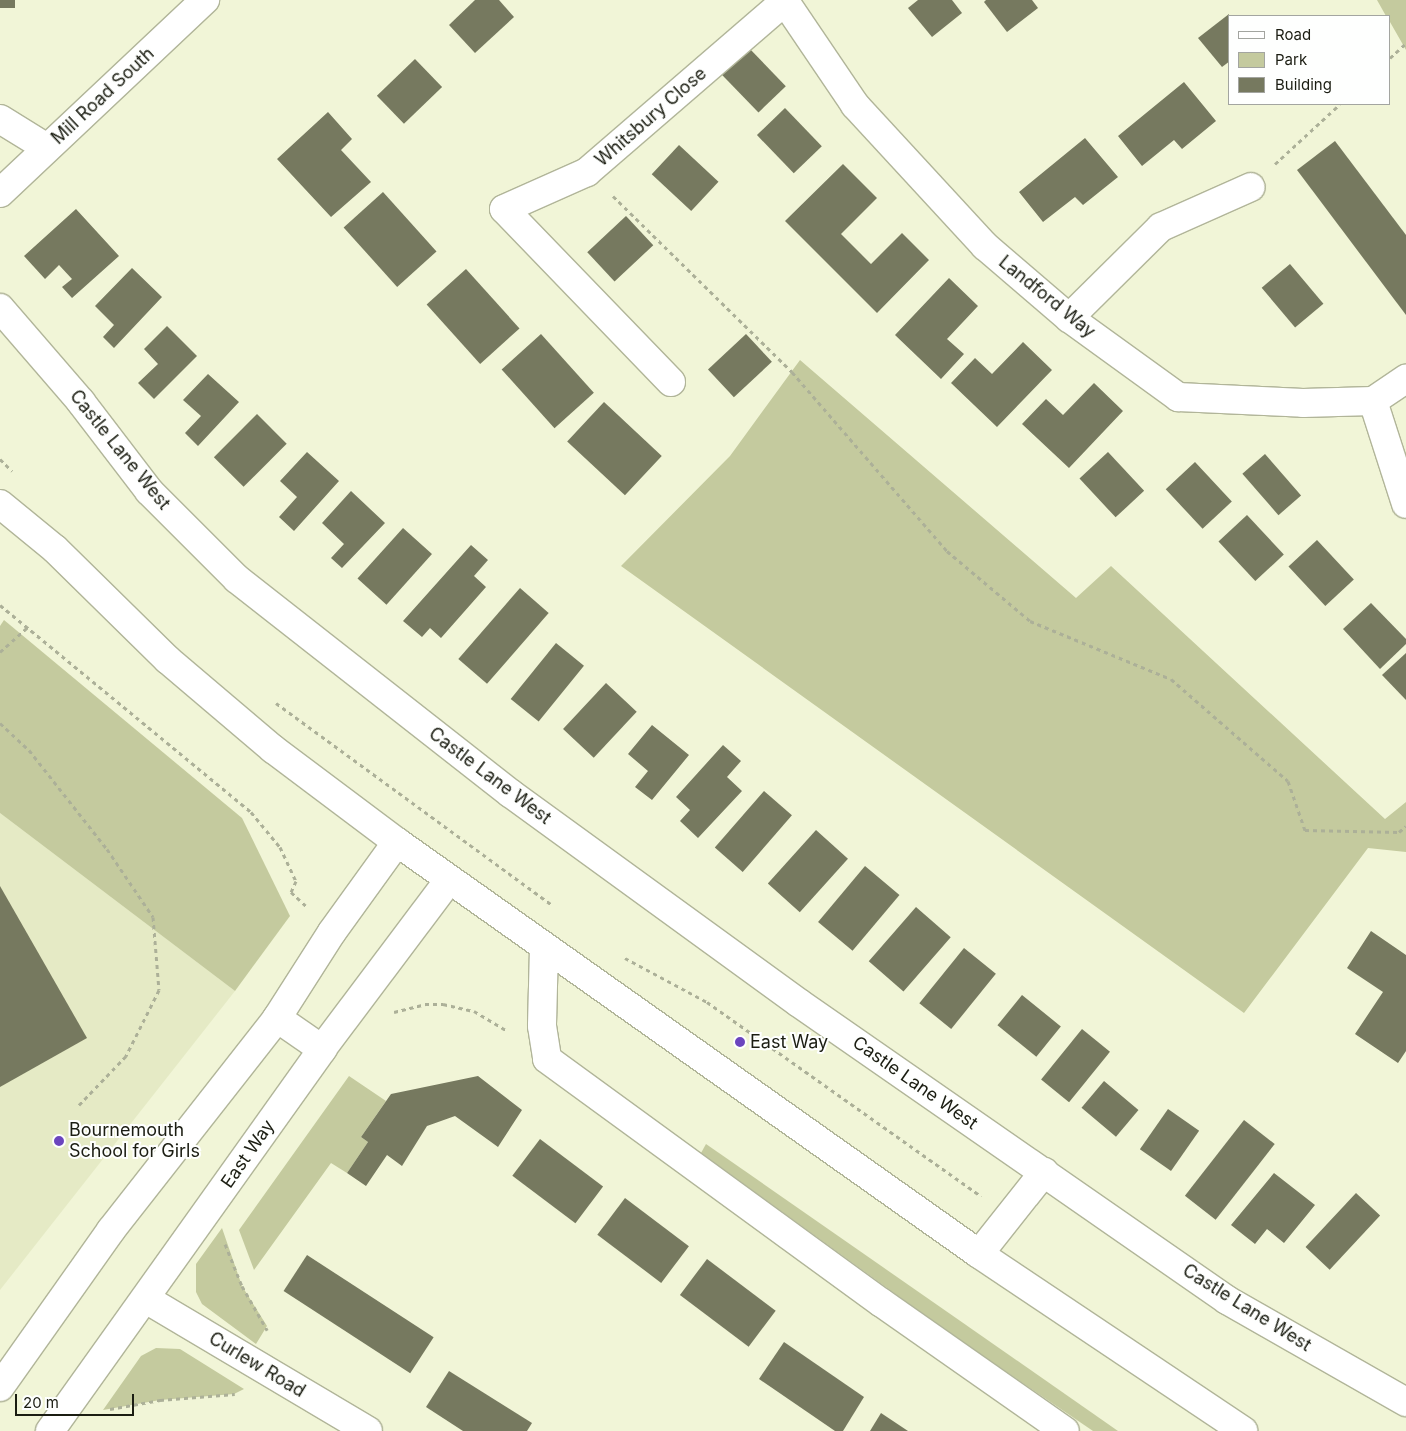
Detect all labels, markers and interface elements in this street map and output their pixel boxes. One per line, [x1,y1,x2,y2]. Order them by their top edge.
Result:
legend [1228,15,1391,105]
text: Road [1275,25,1311,44]
street label: Mill Road South [47,43,159,149]
text: Park [1275,50,1307,69]
street label: Whitsbury Close [591,63,711,171]
text: Building [1275,75,1332,94]
street label: Landford Way [994,251,1100,343]
street label: Castle Lane West [65,386,175,514]
street label: Castle Lane West [425,723,555,829]
place label: East Way [750,1031,828,1053]
street label: Castle Lane West [848,1032,982,1134]
marker: East Way [734,1036,746,1048]
street label: East Way [217,1116,279,1192]
place label: Bournemouth School for Girls [69,1120,200,1162]
marker: Bournemouth School for Girls [53,1135,65,1147]
street label: Castle Lane West [1179,1260,1315,1356]
street label: Curlew Road [205,1328,309,1402]
scale bar [18,1384,136,1416]
text: 20 m [23,1393,59,1412]

